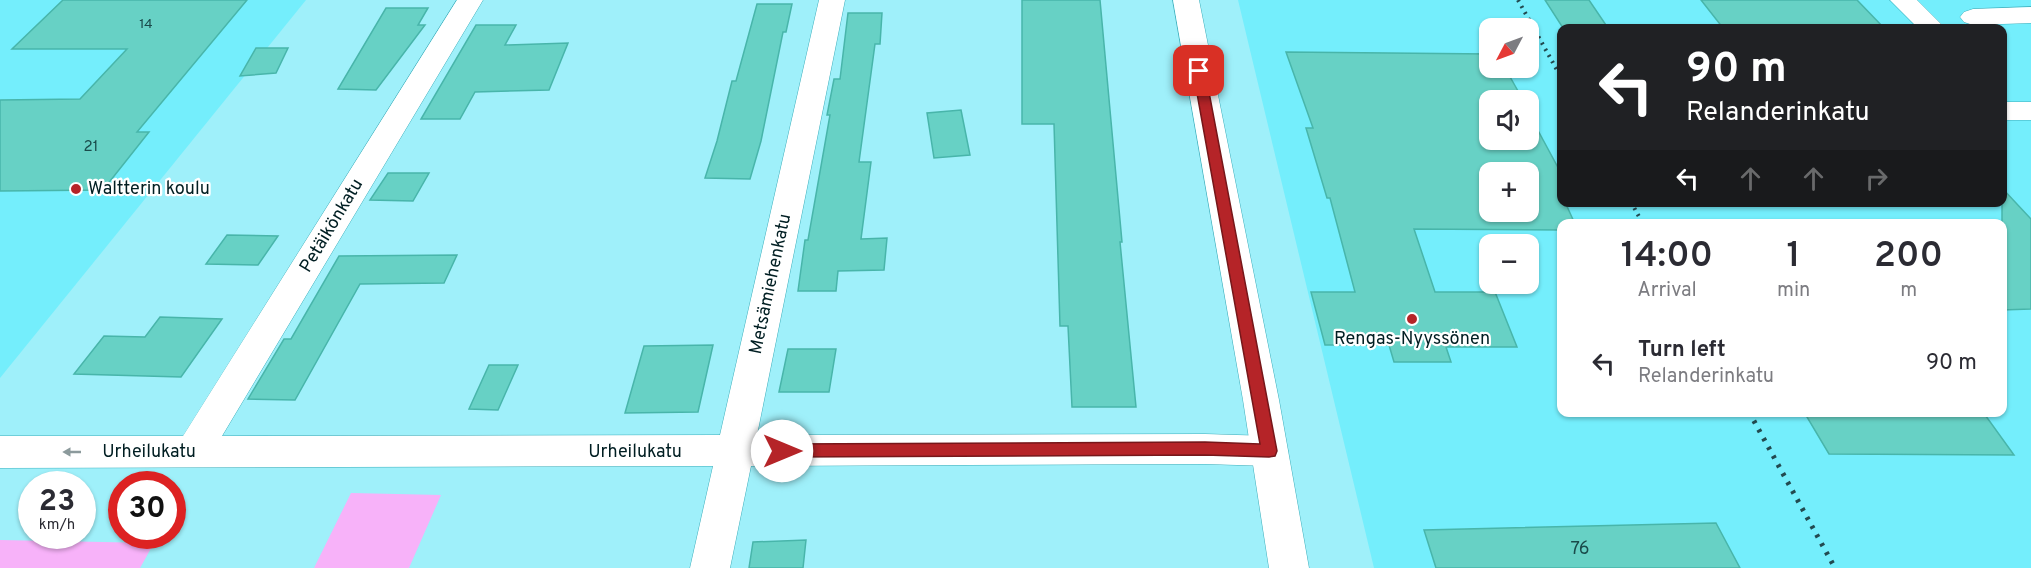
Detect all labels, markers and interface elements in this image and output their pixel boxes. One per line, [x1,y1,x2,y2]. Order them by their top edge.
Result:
house number: 14 [139,16,153,33]
north arrow [1479,18,1539,78]
map controls [1479,18,1539,294]
text: 90 m [1686,44,1787,97]
pin [1173,45,1224,96]
icon: left [1587,48,1665,126]
icon: arrive [1182,54,1215,87]
button: sound [1479,90,1539,150]
text: Relanderinkatu [1686,96,1870,130]
house number: 21 [84,138,98,157]
button: + [1479,162,1539,222]
icon: left [1671,162,1704,195]
icon: ahead [1734,162,1767,195]
icon: ahead [1797,162,1830,195]
icon: right [1860,162,1893,195]
street label: Petäikönkatu [295,175,369,277]
place label: Waltterin koulu [88,178,210,201]
marker: Waltterin koulu [69,182,83,196]
street label: Metsämiehenkatu [745,212,797,356]
button: − [1479,234,1539,294]
text: 14:00 [1621,234,1713,280]
text: 1 [1787,234,1801,280]
text: 200 [1874,234,1943,280]
text: Arrival [1637,278,1697,304]
text: min [1777,278,1810,304]
text: m [1900,278,1917,304]
marker: Rengas-Nyyssönen [1405,312,1419,326]
place label: Rengas-Nyyssönen [1334,328,1490,351]
text: Turn left [1638,337,1726,364]
icon: left [1587,347,1620,380]
text: 90 m [1926,350,1977,377]
text: Relanderinkatu [1638,364,1774,390]
position arrow [750,419,814,483]
street label: Urheilukatu [102,441,196,464]
street label: Urheilukatu [588,441,682,464]
one-way arrow [62,447,81,457]
speed limit sign: 30 [108,471,186,549]
text: 23 [39,484,75,521]
text: km/h [39,516,75,535]
house number: 76 [1570,538,1590,561]

